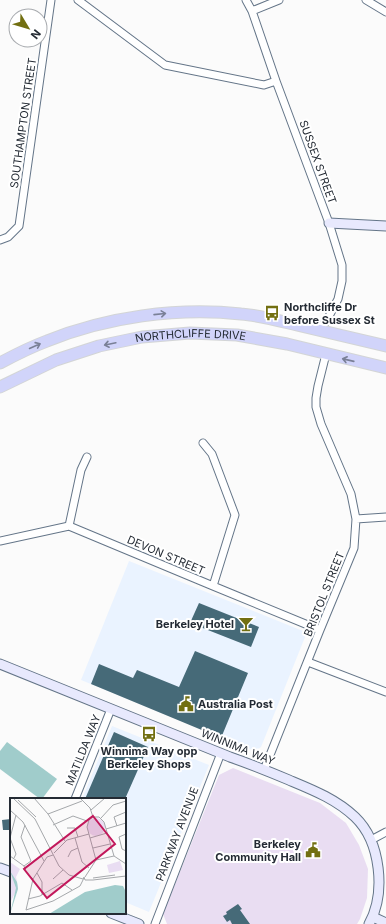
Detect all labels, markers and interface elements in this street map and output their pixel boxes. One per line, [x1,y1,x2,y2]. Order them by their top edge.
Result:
north arrow [8,8,48,48]
text: N [28,27,44,42]
street label: SOUTHAMPTON STREET [7,57,39,189]
street label: SUSSEX STREET [296,118,340,206]
place label: Northcliffe Dr before Sussex St [284,300,375,327]
bus stop icon: Northcliffe Dr before Sussex St [263,304,281,322]
one-way arrow [153,311,166,318]
street label: NORTHCLIFFE DRIVE [134,326,247,345]
one-way arrow [103,341,116,349]
one-way arrow [29,342,41,349]
one-way arrow [342,355,355,363]
street label: DEVON STREET [125,532,207,578]
street label: BRISTOL STREET [301,549,347,639]
bar icon: Berkeley Hotel [237,615,255,633]
place label: Berkeley Hotel [156,617,234,631]
public building icon: Australia Post [177,695,195,713]
place label: Australia Post [198,697,273,711]
street label: MATILDA WAY [62,712,104,788]
bus stop icon: Winnima Way opp Berkeley Shops [140,725,158,743]
street label: WINNIMA WAY [199,726,277,768]
place label: Winnima Way opp Berkeley Shops [101,744,198,771]
street label: PARKWAY AVENUE [153,785,201,883]
inset map [10,798,126,914]
place label: Berkeley Community Hall [215,837,301,864]
public building icon: Berkeley Community Hall [304,841,322,859]

